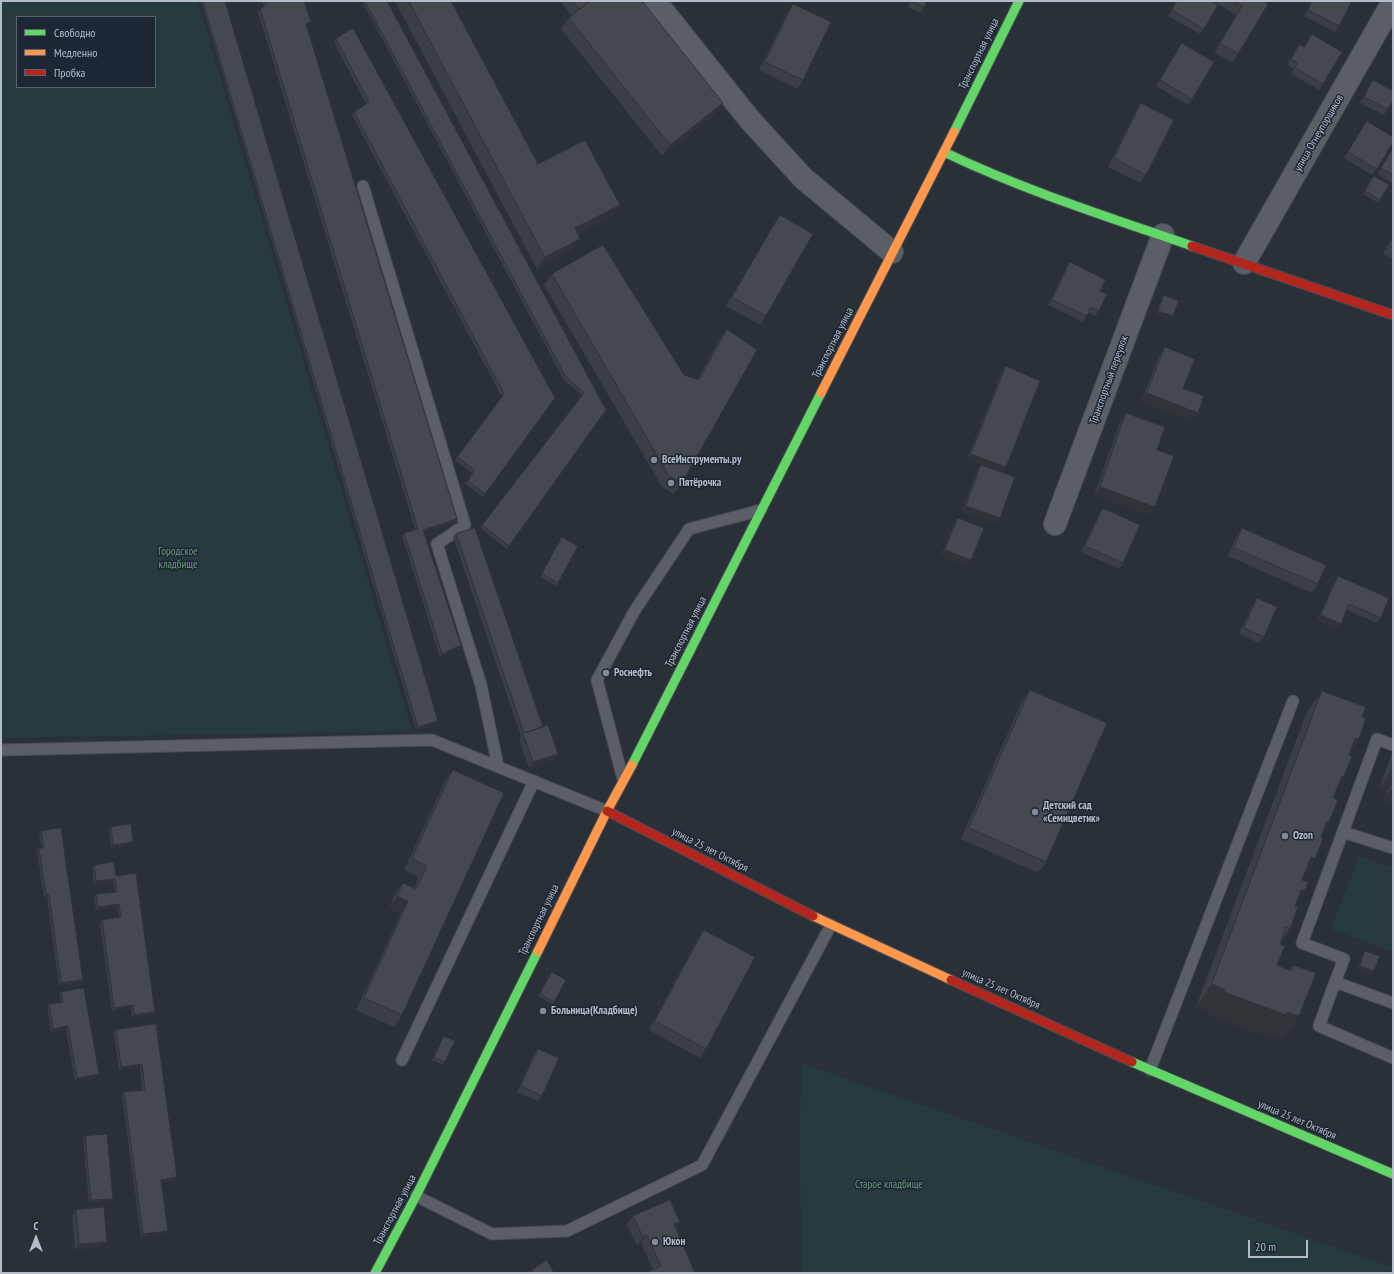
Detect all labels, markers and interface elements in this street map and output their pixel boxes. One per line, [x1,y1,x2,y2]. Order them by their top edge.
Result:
legend [16,16,156,88]
street label: Транспортная улица [956,16,1002,92]
text: Свободно [54,25,96,40]
text: Медленно [54,45,97,60]
text: Пробка [54,65,85,80]
street label: улица Огнеупорщиков [1292,92,1346,174]
street label: Транспортная улица [809,305,857,381]
street label: Транспортный переулок [1087,334,1131,426]
place label: ВсеИнструменты.ру [662,453,741,467]
marker: ВсеИнструменты.ру [649,455,659,465]
place label: Пятёрочка [679,476,721,490]
marker: Пятёрочка [666,478,676,488]
park label: Городское кладбище [158,545,198,571]
street label: Транспортная улица [662,594,710,670]
place label: Роснефть [614,666,652,680]
marker: Роснефть [601,668,611,678]
place label: Детский сад «Семицветик» [1043,799,1100,825]
marker: Детский сад «Семицветик» [1030,807,1040,817]
street label: улица 25 лет Октября [670,825,750,875]
place label: Ozon [1293,829,1313,843]
marker: Ozon [1280,831,1290,841]
street label: Транспортная улица [516,882,562,958]
street label: улица 25 лет Октября [960,966,1042,1012]
place label: Больница(Кладбище) [551,1004,638,1018]
marker: Больница(Кладбище) [538,1006,548,1016]
street label: улица 25 лет Октября [1256,1098,1338,1142]
street label: Транспортная улица [371,1173,419,1247]
park label: Старое кладбище [855,1178,923,1192]
north arrow [16,1218,56,1258]
text: С [33,1219,39,1233]
scale bar [1250,1232,1310,1258]
place label: Юкон [663,1235,685,1249]
marker: Юкон [650,1237,660,1247]
text: 20 m [1255,1239,1276,1254]

